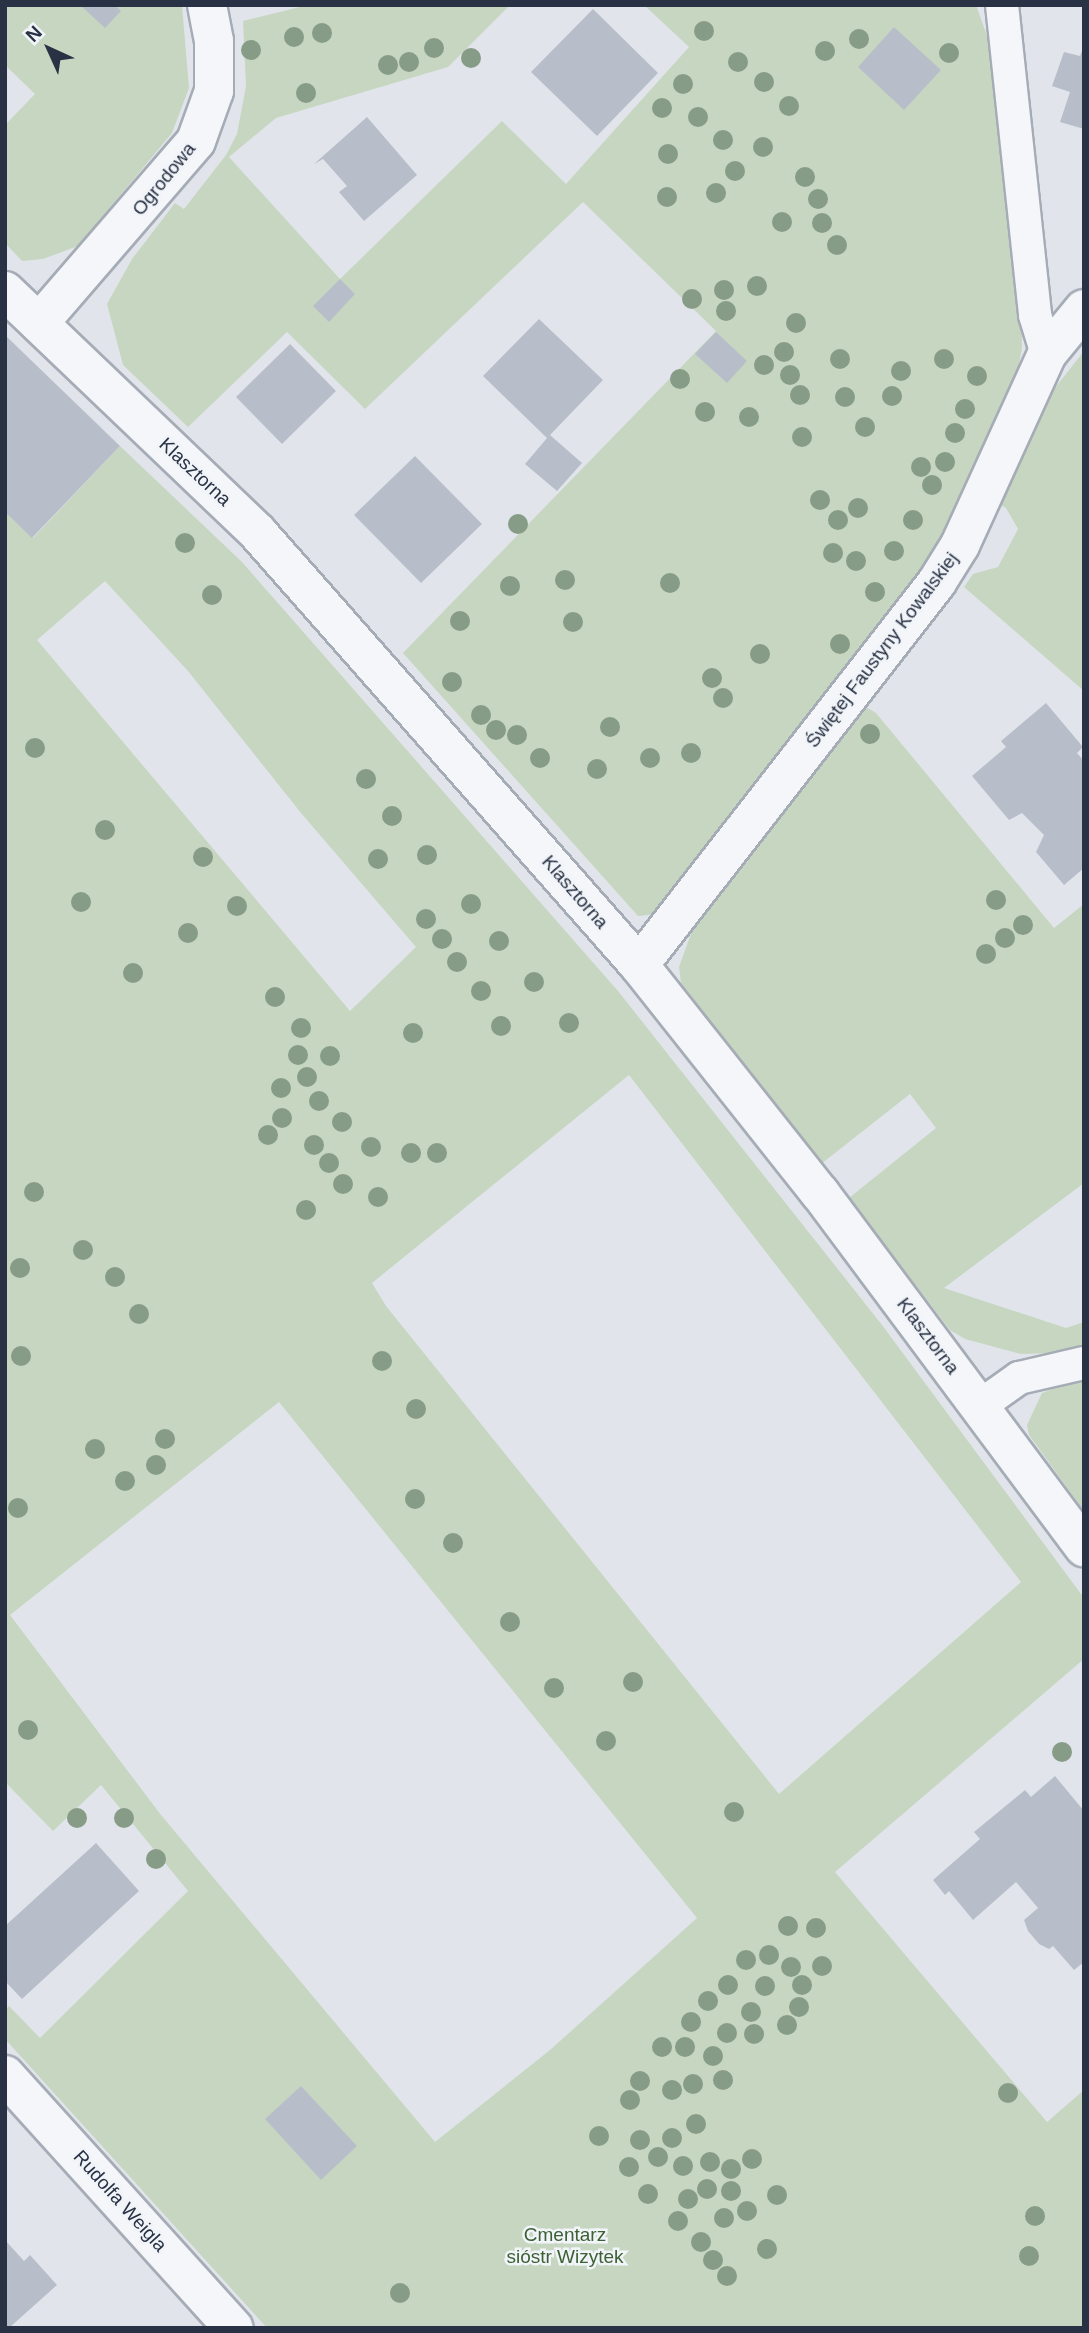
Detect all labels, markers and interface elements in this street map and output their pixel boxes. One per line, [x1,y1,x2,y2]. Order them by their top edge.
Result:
north arrow [14,14,84,84]
text: N [22,22,46,46]
street label: Ogrodowa [128,138,200,220]
street label: Klasztorna [154,433,236,511]
street label: Świętej Faustyny Kowalskiej [801,548,963,752]
street label: Klasztorna [537,851,613,933]
street label: Klasztorna [892,1293,964,1379]
street label: Rudolfa Weigla [69,2146,171,2256]
park label: Cmentarz sióstr Wizytek [506,2224,624,2268]

